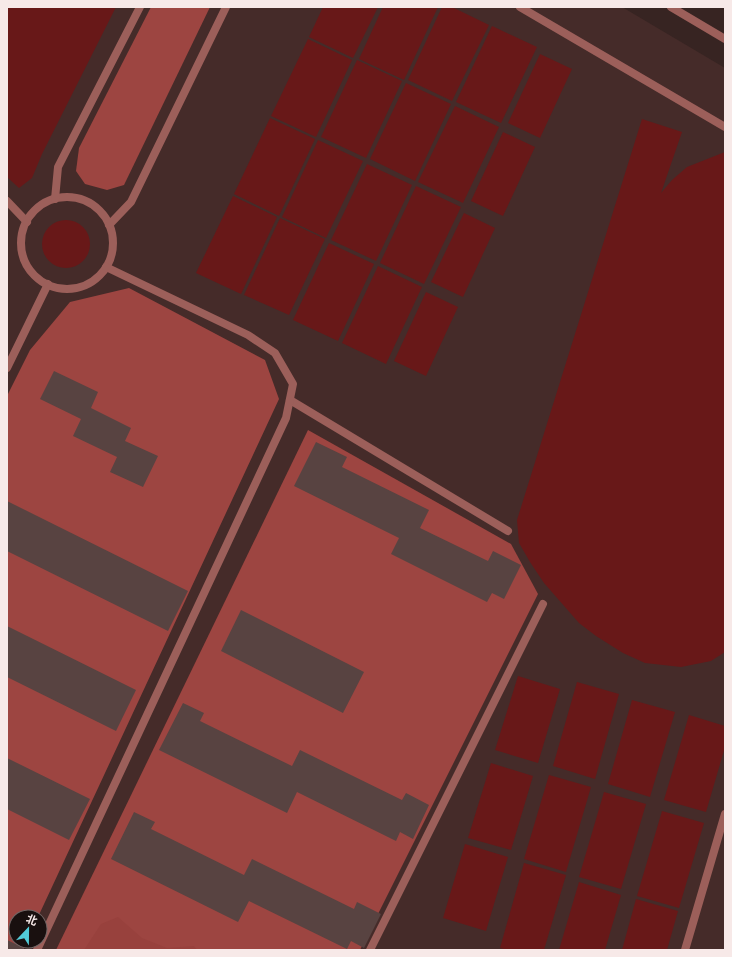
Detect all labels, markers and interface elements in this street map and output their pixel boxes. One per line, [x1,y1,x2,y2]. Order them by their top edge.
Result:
north arrow [8,909,48,949]
text: 北 [24,911,39,928]

